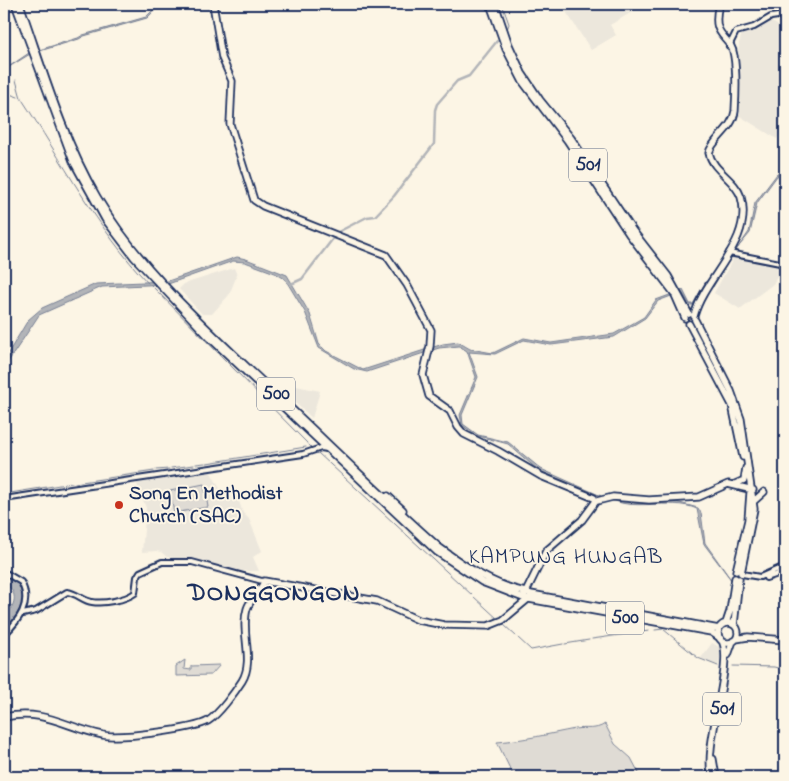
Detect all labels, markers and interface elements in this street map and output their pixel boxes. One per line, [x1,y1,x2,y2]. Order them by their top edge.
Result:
road number: 501 [569,148,607,182]
road number: 500 [257,378,295,410]
place label: Song En Methodist Church (SAC) [129,480,283,532]
marker: Song En Methodist Church (SAC) [113,499,125,511]
district label: KAMPUNG HUNGAB [469,542,663,574]
district label: DONGGONGON [186,576,361,612]
road number: 500 [606,602,644,634]
road number: 501 [703,692,741,726]

